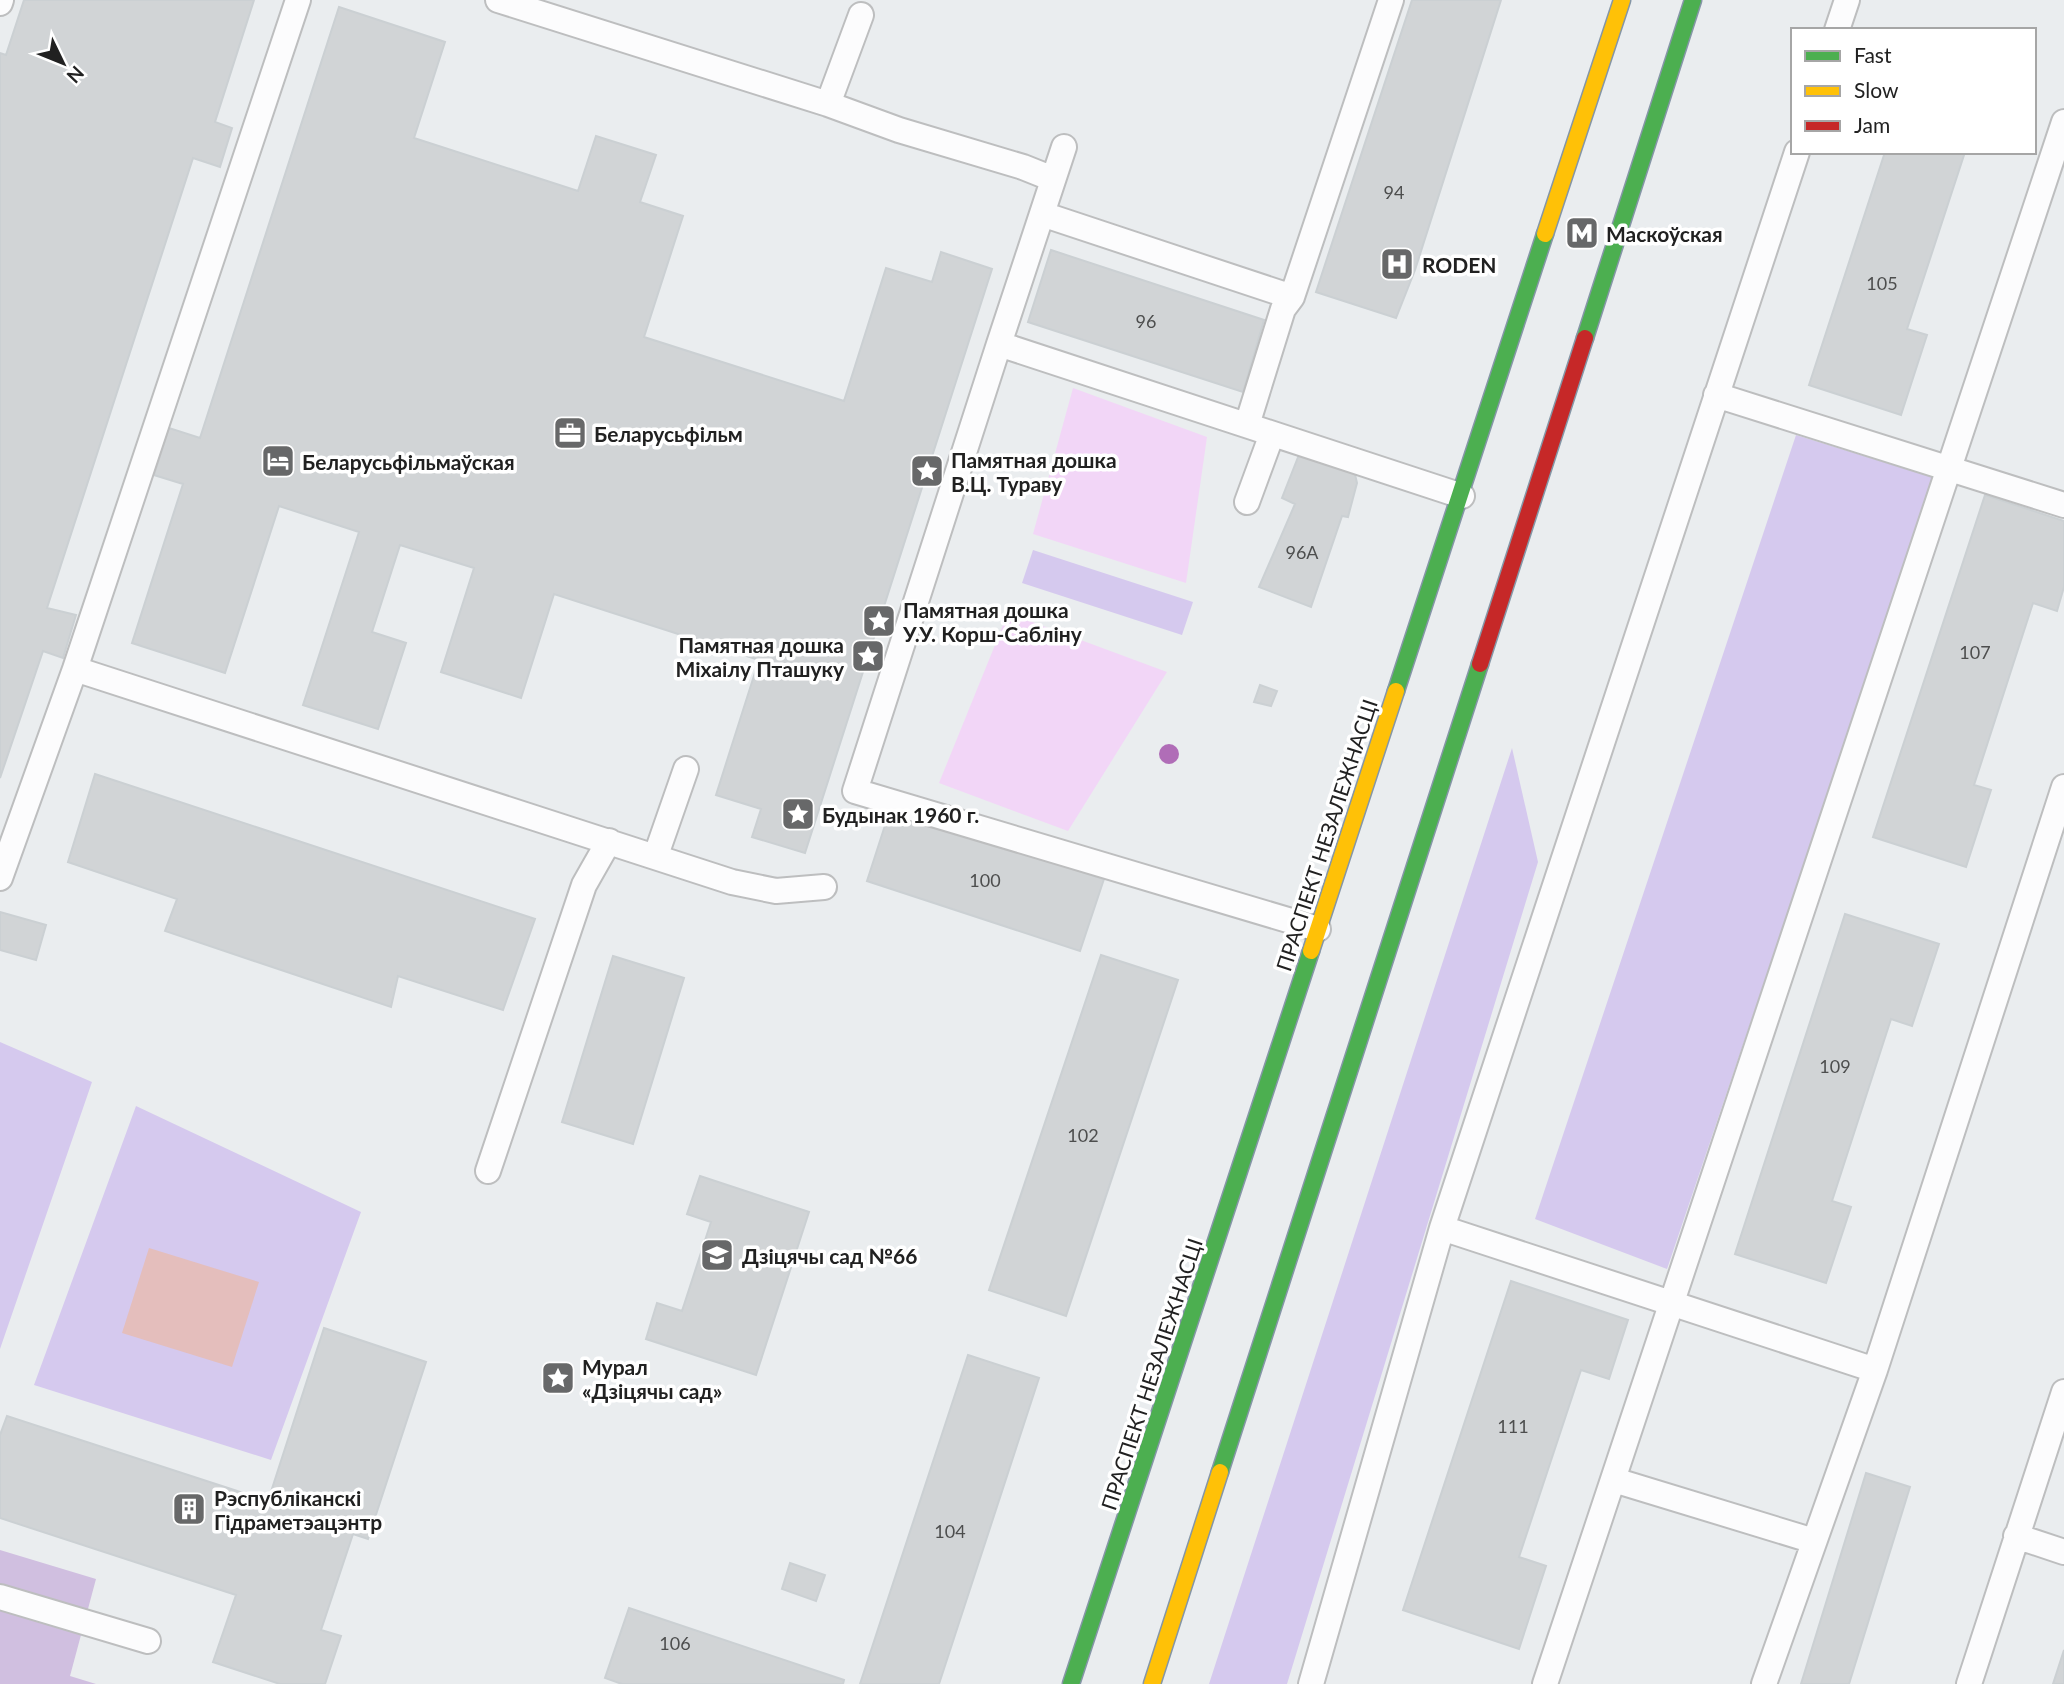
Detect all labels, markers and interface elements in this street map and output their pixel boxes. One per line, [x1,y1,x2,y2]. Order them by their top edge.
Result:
north arrow [28,28,98,98]
legend [1791,28,2036,154]
text: Fast [1854,42,1892,67]
text: N [62,62,89,88]
text: Slow [1854,77,1899,102]
text: Jam [1854,112,1890,137]
house number: 94 [1384,181,1404,203]
metro station icon: Маскоўская [1563,214,1601,252]
place label: Маскоўская [1606,221,1723,246]
hospital icon: RODEN [1378,245,1416,283]
place label: RODEN [1422,252,1497,277]
house number: 105 [1866,272,1898,294]
house number: 96 [1136,310,1156,332]
office icon: Беларусьфільм [551,414,589,452]
place label: Беларусьфільм [594,421,743,446]
hotel icon: Беларусьфільмаўская [259,442,297,480]
place label: Памятная дошка В.Ц. Тураву [951,447,1117,496]
place label: Беларусьфільмаўская [302,449,515,474]
place icon: Памятная дошка В.Ц. Тураву [908,452,946,490]
house number: 96А [1285,541,1319,563]
place label: Памятная дошка У.У. Корш-Сабліну [902,597,1083,646]
place icon: Памятная дошка У.У. Корш-Сабліну [860,602,898,640]
place label: Памятная дошка Міхаілу Пташуку [675,632,845,681]
place icon: Памятная дошка Міхаілу Пташуку [849,637,887,675]
house number: 107 [1959,641,1991,663]
street label: ПРАСПЕКТ НЕЗАЛЕЖНАСЦІ [1270,696,1382,974]
place icon: Будынак 1960 г. [779,795,817,833]
place label: Будынак 1960 г. [822,802,979,827]
house number: 100 [969,869,1001,891]
house number: 109 [1819,1055,1851,1077]
house number: 102 [1067,1124,1099,1146]
street label: ПРАСПЕКТ НЕЗАЛЕЖНАСЦІ [1095,1235,1207,1513]
school or university icon: Дзіцячы сад №66 [698,1236,736,1274]
place label: Дзіцячы сад №66 [742,1243,917,1268]
place label: Мурал «Дзіцячы сад» [582,1354,722,1403]
place icon: Мурал «Дзіцячы сад» [539,1359,577,1397]
house number: 111 [1497,1415,1529,1437]
place label: Рэспубліканскі Гідраметэацэнтр [214,1485,382,1534]
building icon: Рэспубліканскі Гідраметэацэнтр [170,1490,208,1528]
house number: 104 [934,1520,966,1542]
house number: 106 [659,1632,691,1654]

